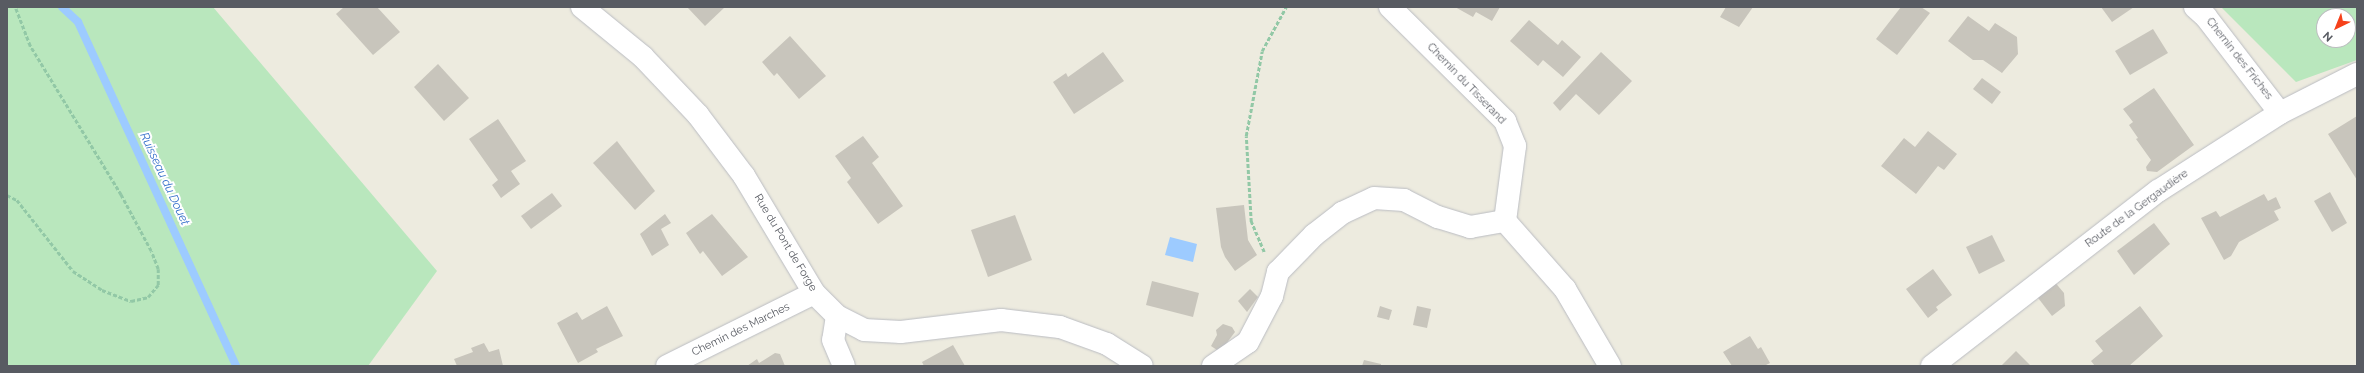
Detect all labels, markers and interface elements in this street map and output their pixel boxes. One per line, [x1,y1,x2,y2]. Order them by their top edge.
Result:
north arrow [2316,8,2356,48]
street label: Chemin des Friches [2203,15,2275,103]
text: N [2321,29,2336,44]
street label: Chemin du Tisserand [1424,41,1508,127]
water label: Ruisseau du Douet [136,130,192,228]
street label: Route de la Gergaudière [2083,167,2191,251]
street label: Rue du Pont de Forge [751,192,819,294]
street label: Chemin des Marches [690,301,792,359]

